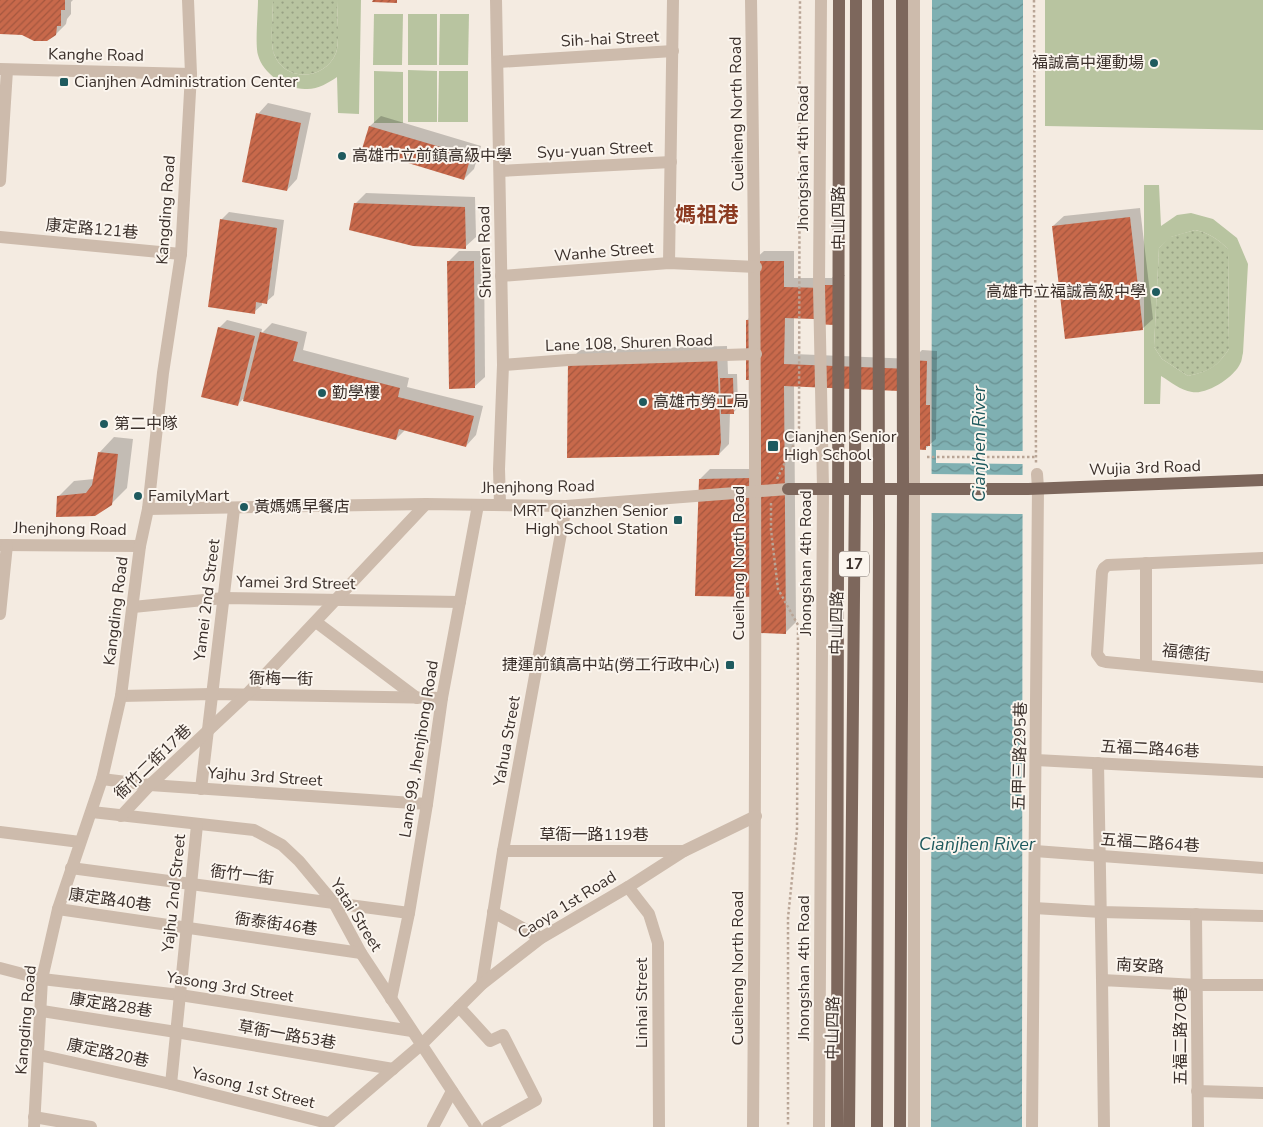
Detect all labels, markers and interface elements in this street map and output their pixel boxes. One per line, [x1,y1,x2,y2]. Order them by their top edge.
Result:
street label: Sih-hai Street [560,25,660,53]
street label: Cueiheng North Road [725,36,749,192]
street label: Kanghe Road [48,43,144,67]
place label: 福誠高中運動場 [1032,52,1144,74]
marker: 福誠高中運動場 [1148,57,1160,69]
place label: Cianjhen Administration Center [74,71,298,93]
marker: Cianjhen Administration Center [58,76,70,88]
street label: Jhongshan 4th Road [792,85,814,232]
street label: Syu-yuan Street [537,136,654,164]
place label: 高雄市立前鎮高級中學 [352,145,512,167]
marker: 高雄市立前鎮高級中學 [336,150,348,162]
street label: Kangding Road [151,154,181,266]
street label: 中山四路 [828,186,850,250]
district label: 媽祖港 [676,201,739,229]
street label: Shuren Road [473,206,497,298]
street label: 康定路121巷 [45,214,139,244]
street label: Wanhe Street [553,237,655,267]
place label: 高雄市立福誠高級中學 [986,281,1146,303]
marker: 高雄市立福誠高級中學 [1150,286,1162,298]
street label: Lane 108, Shuren Road [545,329,713,357]
place label: 勤學樓 [332,382,380,404]
water label: Cianjhen River [967,385,991,502]
marker: 勤學樓 [316,387,328,399]
place label: 高雄市勞工局 [653,391,749,413]
marker: 高雄市勞工局 [637,396,649,408]
place label: 第二中隊 [114,413,178,435]
marker: 第二中隊 [98,418,110,430]
place label: Cianjhen Senior High School [784,426,897,466]
marker: Cianjhen Senior High School [766,439,780,453]
street label: Wujia 3rd Road [1089,455,1201,481]
street label: Jhenjhong Road [480,475,595,499]
place label: FamilyMart [148,485,229,507]
street label: Cueiheng North Road [728,486,750,640]
marker: FamilyMart [132,490,144,502]
street label: Jhongshan 4th Road [795,490,817,637]
place label: 黃媽媽早餐店 [254,496,350,518]
place label: MRT Qianzhen Senior High School Station [513,500,668,540]
marker: 黃媽媽早餐店 [238,501,250,513]
marker: MRT Qianzhen Senior High School Station [672,514,684,526]
street label: Jhenjhong Road [12,517,127,541]
street label: Yamei 2nd Street [188,537,225,663]
road number: 17 [839,552,869,576]
street label: Kangding Road [98,555,134,667]
street label: Yamei 3rd Street [235,571,356,595]
street label: 中山四路 [825,591,849,655]
street label: 福德街 [1161,640,1211,666]
place label: 捷運前鎮高中站(勞工行政中心) [502,654,720,676]
street label: Lane 99, Jhenjhong Road [394,659,444,839]
marker: 捷運前鎮高中站(勞工行政中心) [724,659,736,671]
street label: 衙梅一街 [249,667,313,691]
street label: Yahua Street [488,694,526,789]
street label: 五甲三路295巷 [1008,701,1032,811]
street label: 衙竹二街17巷 [110,720,196,804]
street label: 五福二路46巷 [1100,735,1200,763]
street label: Yajhu 3rd Street [206,762,324,792]
street label: 草衙一路119巷 [540,824,648,846]
street label: 五福二路64巷 [1100,829,1200,857]
water label: Cianjhen River [919,832,1036,856]
street label: Yajhu 2nd Street [157,833,191,954]
street label: 衙竹一街 [209,860,275,890]
street label: Caoya 1st Road [513,866,621,944]
street label: Yatai Street [324,873,387,956]
street label: 康定路40巷 [67,883,153,917]
street label: Cueiheng North Road [727,891,749,1045]
street label: Jhongshan 4th Road [793,895,815,1042]
street label: 衙泰街46巷 [233,907,319,941]
street label: 南安路 [1115,954,1165,978]
street label: Linhai Street [631,957,653,1048]
street label: Kangding Road [10,964,42,1076]
street label: Yasong 3rd Street [164,966,295,1008]
street label: 五福二路70巷 [1170,986,1192,1086]
street label: 康定路28巷 [68,988,154,1022]
street label: 中山四路 [821,996,845,1060]
street label: 草衙一路53巷 [236,1016,338,1054]
street label: 康定路20巷 [65,1034,151,1072]
street label: Yasong 1st Street [188,1062,317,1114]

